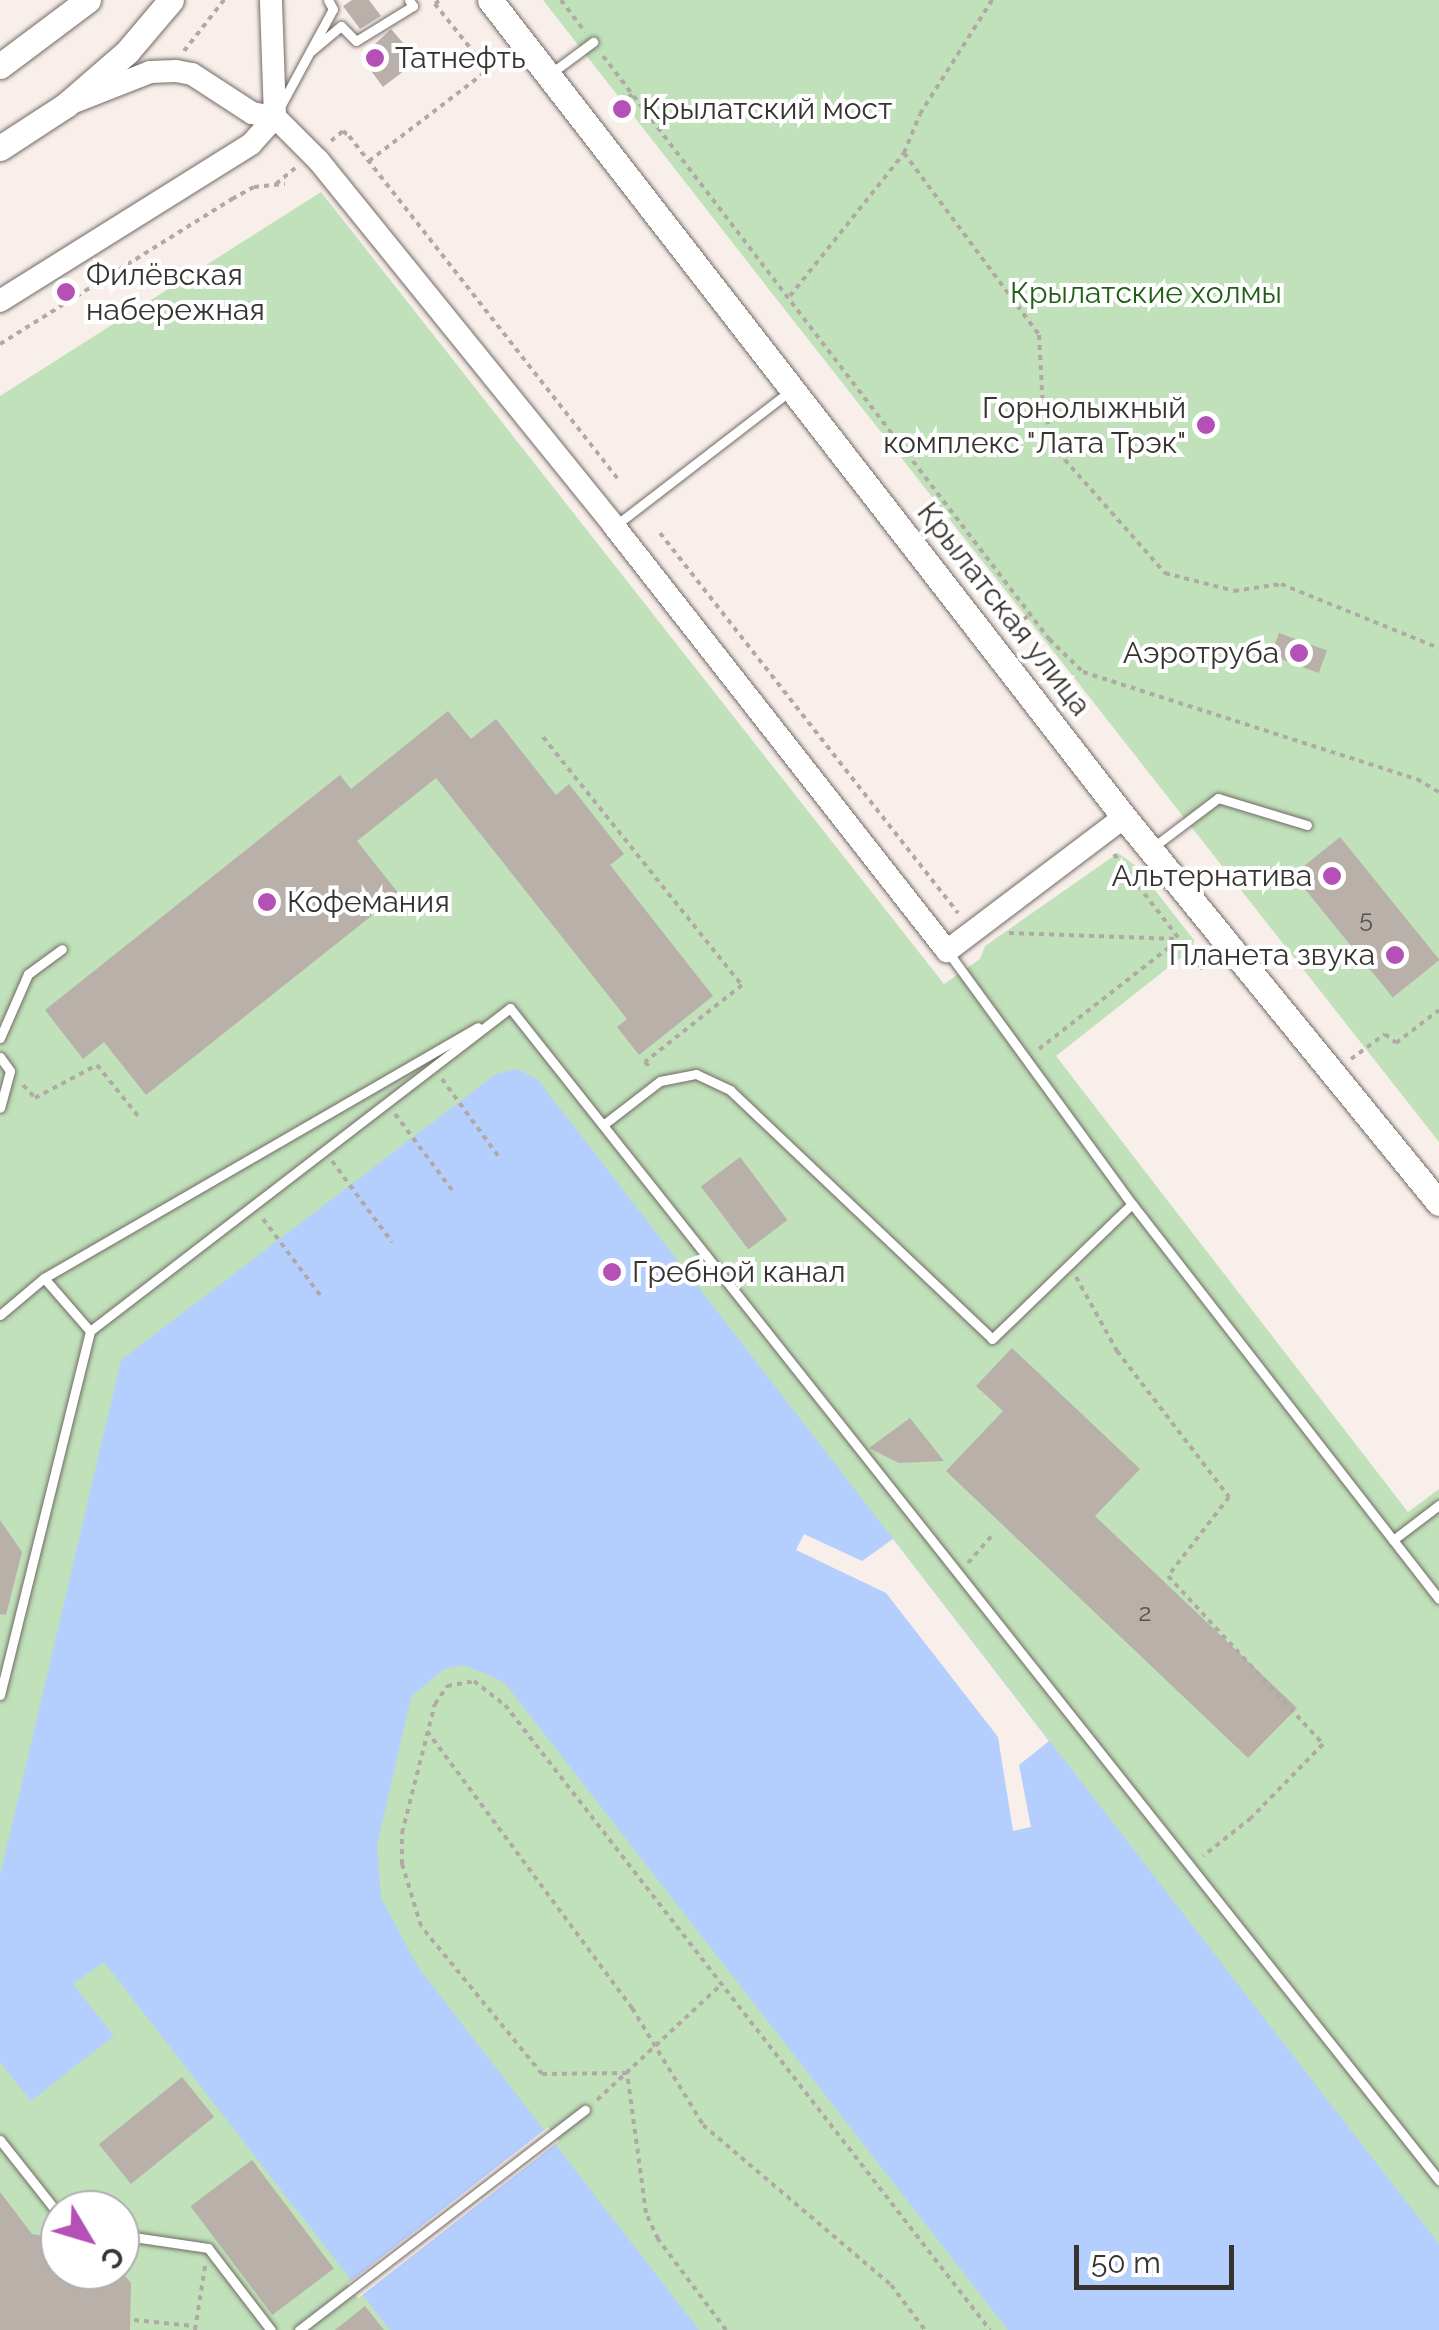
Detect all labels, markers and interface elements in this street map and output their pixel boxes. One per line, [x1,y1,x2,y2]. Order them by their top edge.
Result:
place label: Татнефть [395,40,526,76]
marker: Татнефть [364,47,386,69]
place label: Крылатский мост [642,91,892,127]
marker: Крылатский мост [611,98,633,120]
place label: Филёвская набережная [86,257,265,328]
park label: Крылатские холмы [1010,275,1282,311]
marker: Филёвская набережная [55,281,77,303]
place label: Горнолыжный комплекс "Лата Трэк" [882,390,1186,460]
marker: Горнолыжный комплекс "Лата Трэк" [1195,414,1217,436]
street label: Крылатская улица [909,495,1099,723]
place label: Аэротруба [1123,635,1279,671]
marker: Аэротруба [1288,642,1310,664]
place label: Альтернатива [1111,858,1312,894]
marker: Альтернатива [1321,865,1343,887]
place label: Кофемания [287,884,450,920]
marker: Кофемания [256,891,278,913]
house number: 5 [1359,903,1373,933]
place label: Планета звука [1169,937,1375,973]
marker: Планета звука [1384,944,1406,966]
place label: Гребной канал [632,1254,845,1290]
marker: Гребной канал [601,1261,623,1283]
house number: 2 [1138,1597,1152,1627]
north arrow [40,2190,140,2290]
scale bar [1079,2225,1239,2287]
text: С [94,2240,131,2275]
text: 50 m [1091,2245,1161,2280]

